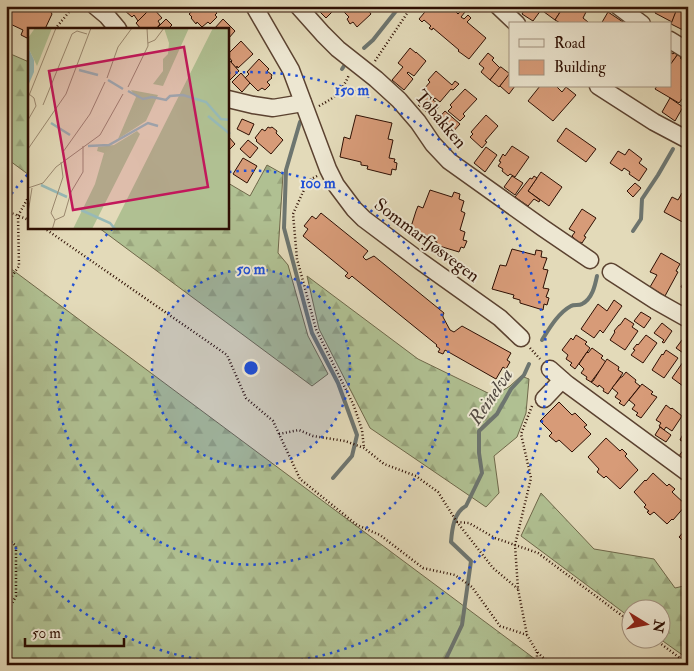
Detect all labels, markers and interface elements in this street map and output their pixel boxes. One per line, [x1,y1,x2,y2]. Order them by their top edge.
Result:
legend [509,22,672,88]
inset map [28,28,229,229]
text: Road [554,34,586,53]
text: Building [554,58,606,77]
text: 150 m [335,81,369,100]
street label: Tøbakken [409,85,472,153]
text: 100 m [300,174,336,193]
street label: Sommarfjøsvegen [369,193,484,288]
text: 50 m [237,260,266,279]
centre of rings [242,359,260,377]
water label: Reinelva [463,364,518,430]
north arrow [622,598,672,648]
scale bar [25,616,124,648]
text: N [649,618,668,634]
text: 50 m [32,624,61,643]

